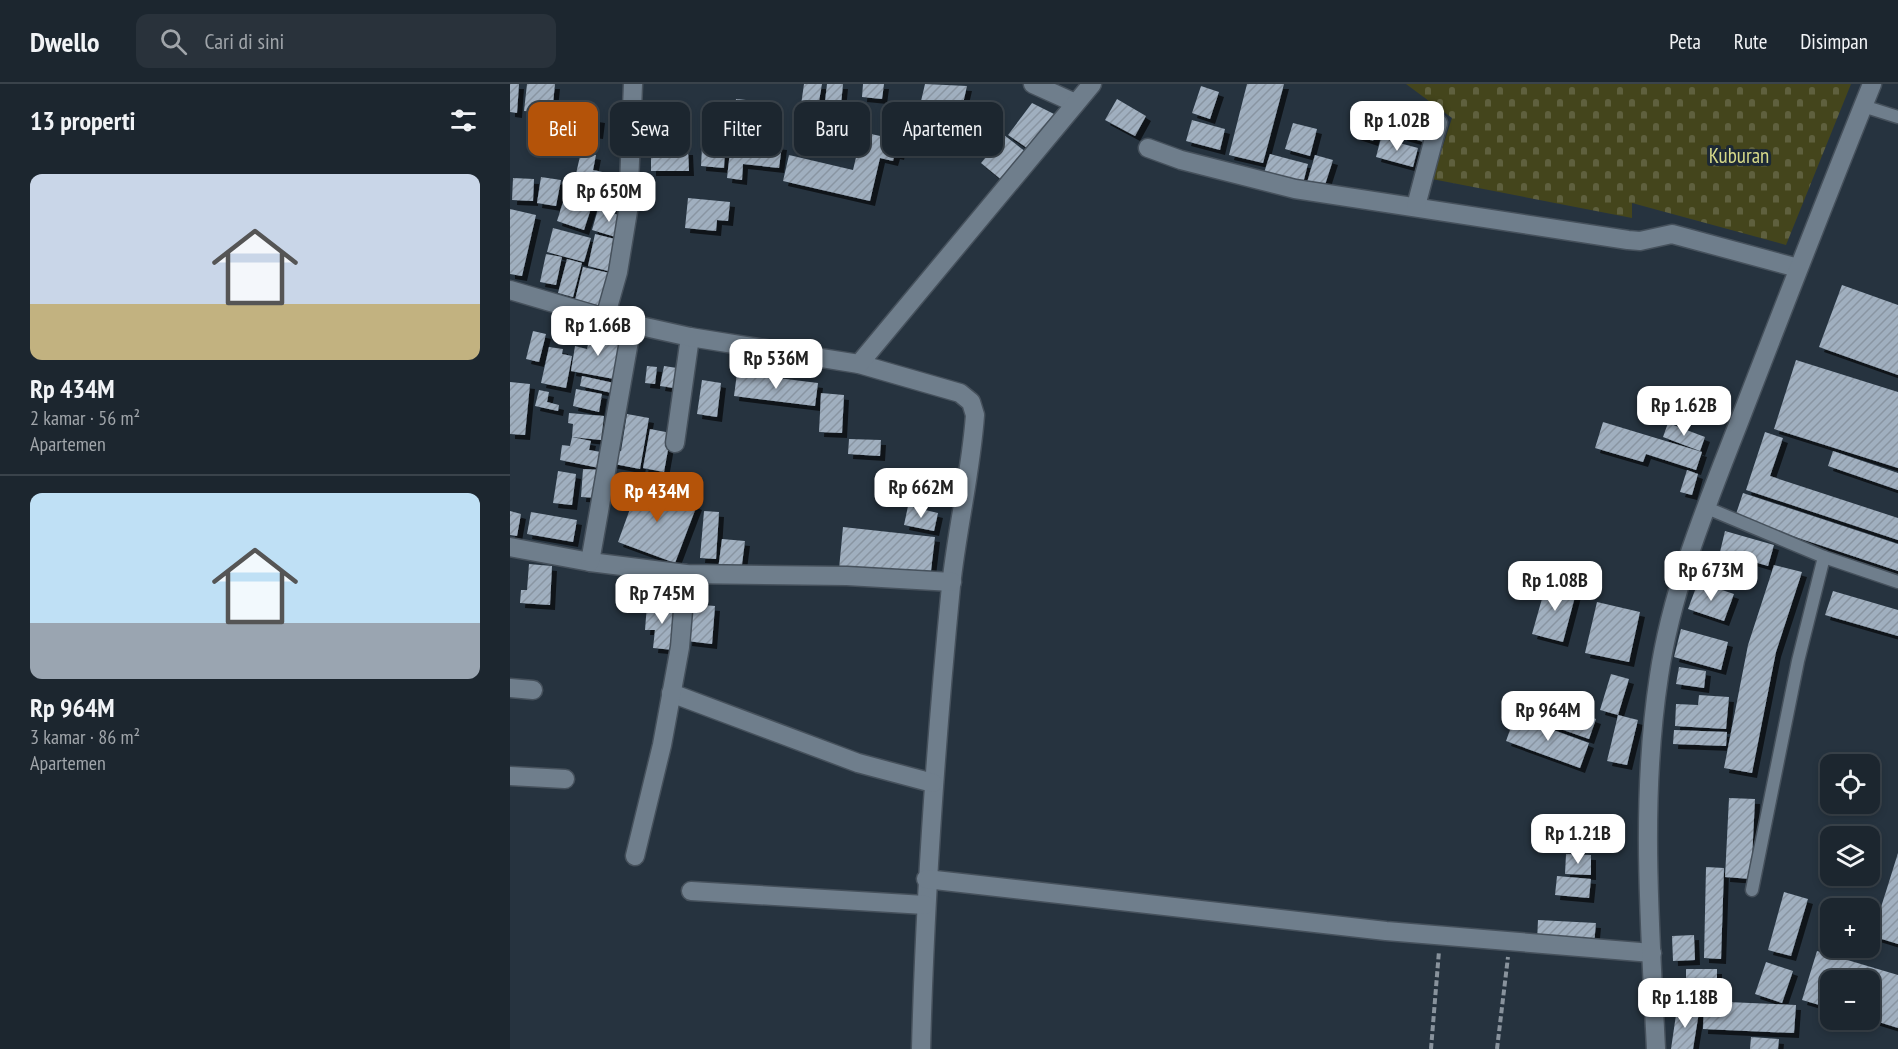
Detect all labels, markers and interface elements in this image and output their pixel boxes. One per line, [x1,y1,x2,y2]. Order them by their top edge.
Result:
search box [136,14,556,68]
text: Dwello [30,23,100,60]
icon: search [157,25,190,58]
text: Cari di sini [205,27,284,55]
text: Peta [1669,28,1701,55]
text: Rute [1734,28,1767,55]
text: Disimpan [1800,28,1868,55]
pin: Rp 1.02B [1335,101,1459,152]
chip: Beli [528,102,598,156]
chip: Sewa [610,102,690,156]
chip: Filter [702,102,782,156]
chip: Baru [794,102,870,156]
chip: Apartemen [882,102,1003,156]
text: 13 properti [30,104,135,137]
icon: filters [447,104,480,137]
text: Rp 1.02B [1364,107,1430,133]
park label: Kuburan [1709,142,1769,169]
pin: Rp 650M [554,172,664,223]
text: Rp 650M [576,178,642,204]
icon: home [201,213,309,321]
pin: Rp 1.66B [536,306,660,357]
text: Rp 1.66B [565,312,631,338]
pin: Rp 536M [721,339,831,390]
text: Rp 536M [743,345,809,371]
text: Rp 434M [30,372,115,405]
pin: Rp 1.62B [1622,386,1746,437]
text: Rp 1.62B [1651,392,1717,418]
text: 2 kamar · 56 m² [30,405,140,431]
text: Apartemen [30,431,106,457]
pin: Rp 662M [866,468,976,519]
pin: Rp 434M [602,472,712,523]
text: Rp 662M [888,474,954,500]
text: Rp 434M [624,478,690,504]
icon: home [201,532,309,640]
pin: Rp 673M [1656,551,1766,602]
text: Rp 673M [1678,557,1744,583]
pin: Rp 1.08B [1493,561,1617,612]
text: Rp 1.08B [1522,567,1588,593]
pin: Rp 745M [607,574,717,625]
text: Rp 745M [629,580,695,606]
text: Rp 964M [30,691,115,724]
pin: Rp 964M [1493,691,1603,742]
text: Rp 964M [1515,697,1581,723]
text: 3 kamar · 86 m² [30,724,140,750]
text: Apartemen [30,750,106,776]
map controls [1820,754,1880,1030]
button: locate [1820,754,1880,814]
pin: Rp 1.21B [1516,814,1640,865]
text: Rp 1.21B [1545,820,1611,846]
button: layers [1820,826,1880,886]
button: + [1820,898,1880,958]
button: − [1820,970,1880,1030]
pin: Rp 1.18B [1623,978,1747,1029]
text: Rp 1.18B [1652,984,1718,1010]

